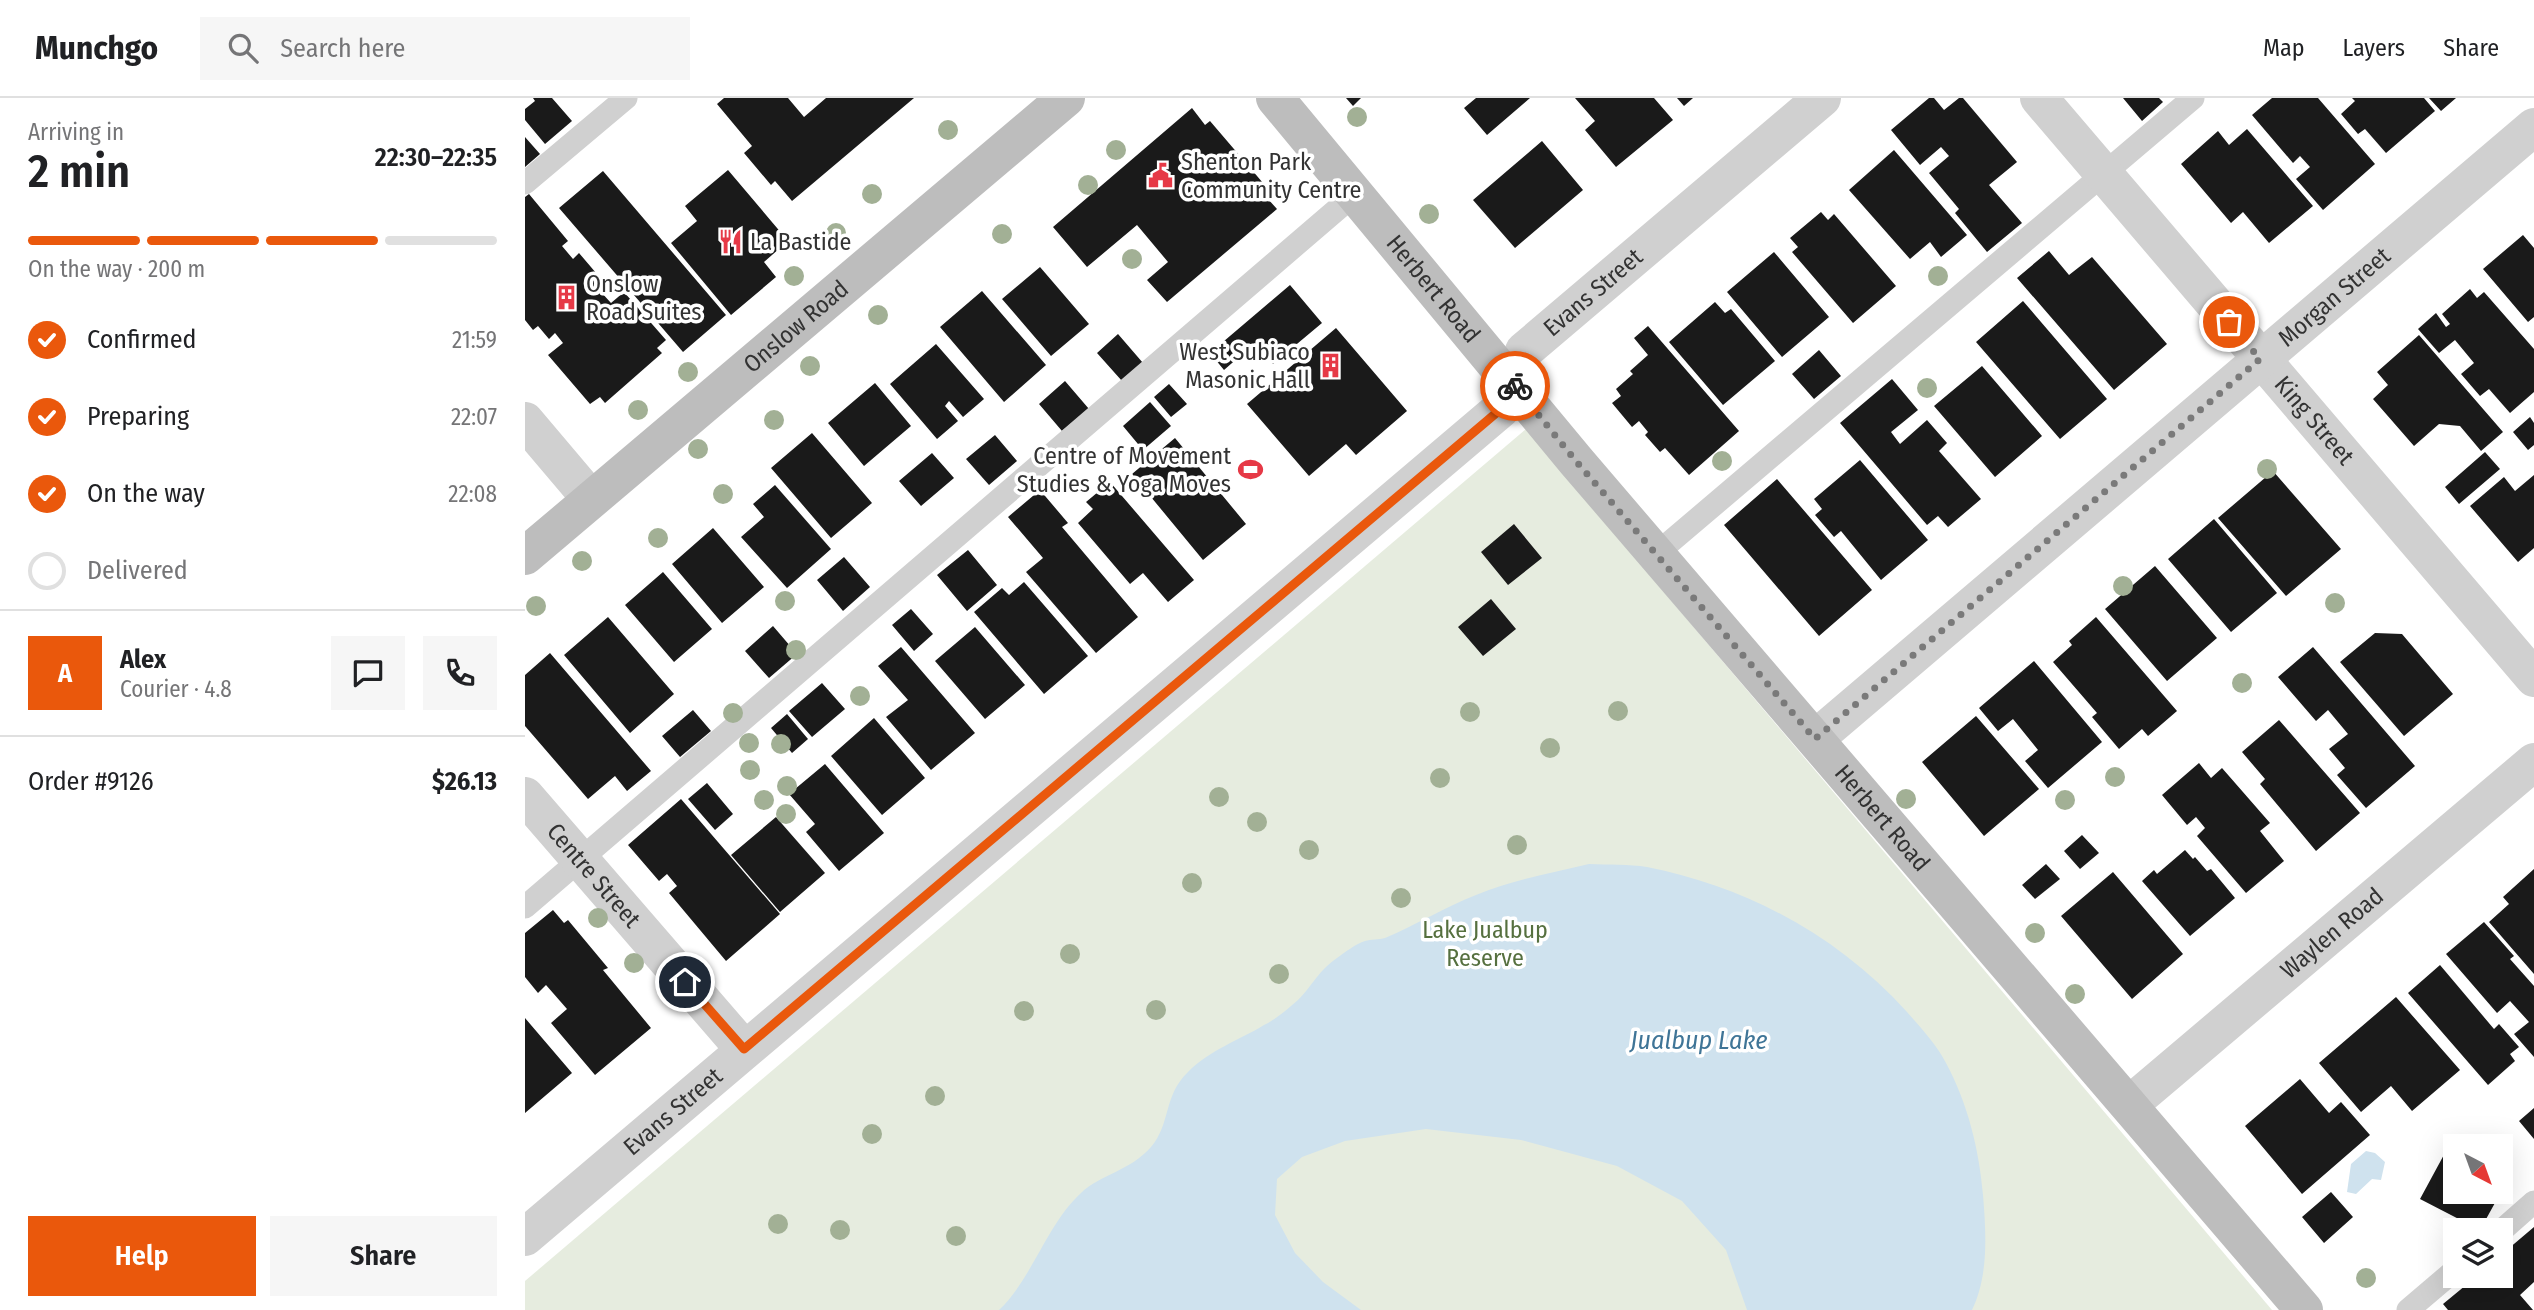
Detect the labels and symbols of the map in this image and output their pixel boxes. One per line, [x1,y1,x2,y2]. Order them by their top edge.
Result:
place label: Shenton Park Community Centre [1181,148,1361,204]
public building icon: Shenton Park Community Centre [1147,162,1175,190]
restaurant icon: La Bastide [716,228,744,256]
place label: La Bastide [750,228,851,256]
street label: Herbert Road [1381,230,1486,348]
street label: Morgan Street [2273,242,2396,352]
street label: Evans Street [1538,243,1648,342]
place label: Onslow Road Suites [586,270,702,326]
street label: Onslow Road [738,275,854,379]
building icon: Onslow Road Suites [552,284,580,312]
pin [2199,292,2259,352]
place label: West Subiaco Masonic Hall [1179,338,1310,394]
courier [1480,351,1550,421]
building icon: West Subiaco Masonic Hall [1316,352,1344,380]
street label: King Street [2269,371,2360,471]
place label: Centre of Movement Studies & Yoga Moves [1017,442,1231,498]
sports icon: Centre of Movement Studies & Yoga Moves [1237,456,1265,484]
street label: Herbert Road [1829,759,1936,877]
street label: Centre Street [541,818,646,933]
street label: Waylen Road [2275,882,2389,984]
park label: Lake Jualbup Reserve [1422,916,1548,972]
pin [655,952,715,1012]
water label: Jualbup Lake [1628,1025,1768,1056]
street label: Evans Street [618,1062,728,1161]
north arrow [2443,1134,2513,1204]

